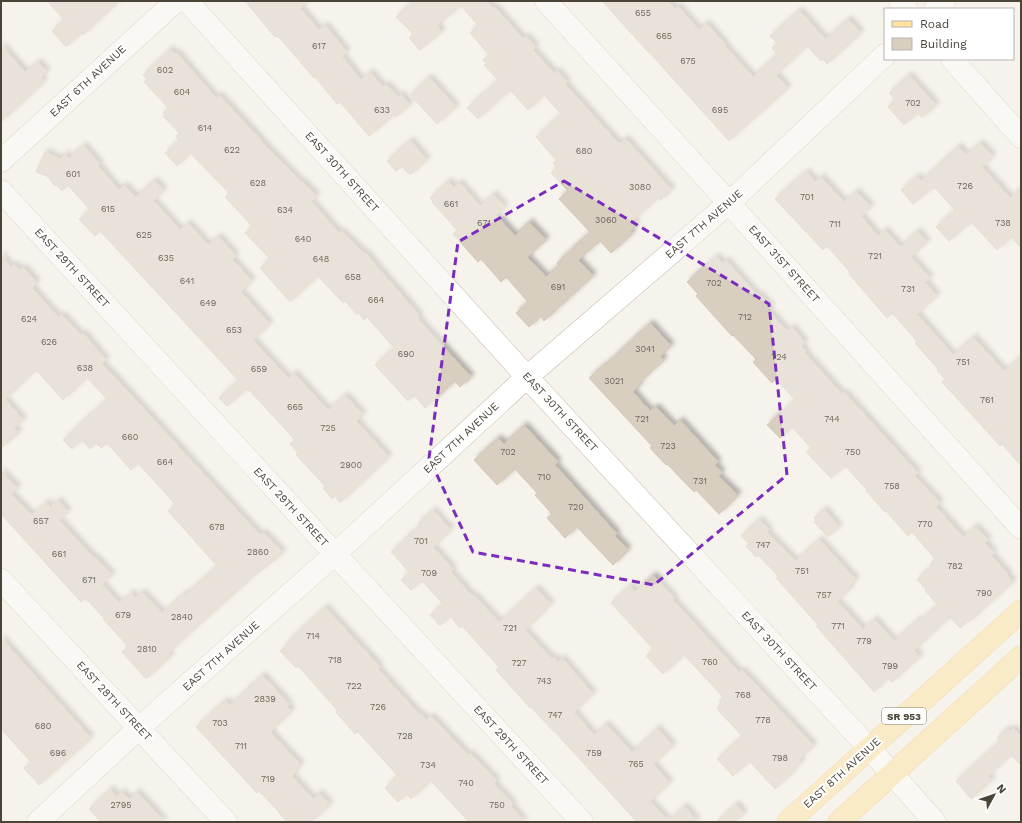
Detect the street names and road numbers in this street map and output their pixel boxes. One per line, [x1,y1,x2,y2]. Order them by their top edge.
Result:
street label: EAST 6TH AVENUE [47,42,129,120]
street label: EAST 30TH STREET [302,129,382,215]
street label: EAST 7TH AVENUE [663,187,745,261]
street label: EAST 31ST STREET [746,223,822,306]
street label: EAST 29TH STREET [32,226,112,311]
street label: EAST 30TH STREET [520,370,600,455]
street label: EAST 7TH AVENUE [421,400,501,476]
street label: EAST 29TH STREET [251,465,331,550]
street label: EAST 30TH STREET [739,609,819,694]
street label: EAST 7TH AVENUE [180,618,262,694]
street label: EAST 28TH STREET [74,659,154,744]
street label: EAST 29TH STREET [471,703,551,788]
road number: SR 953 [882,708,926,724]
street label: EAST 8TH AVENUE [801,735,883,811]

